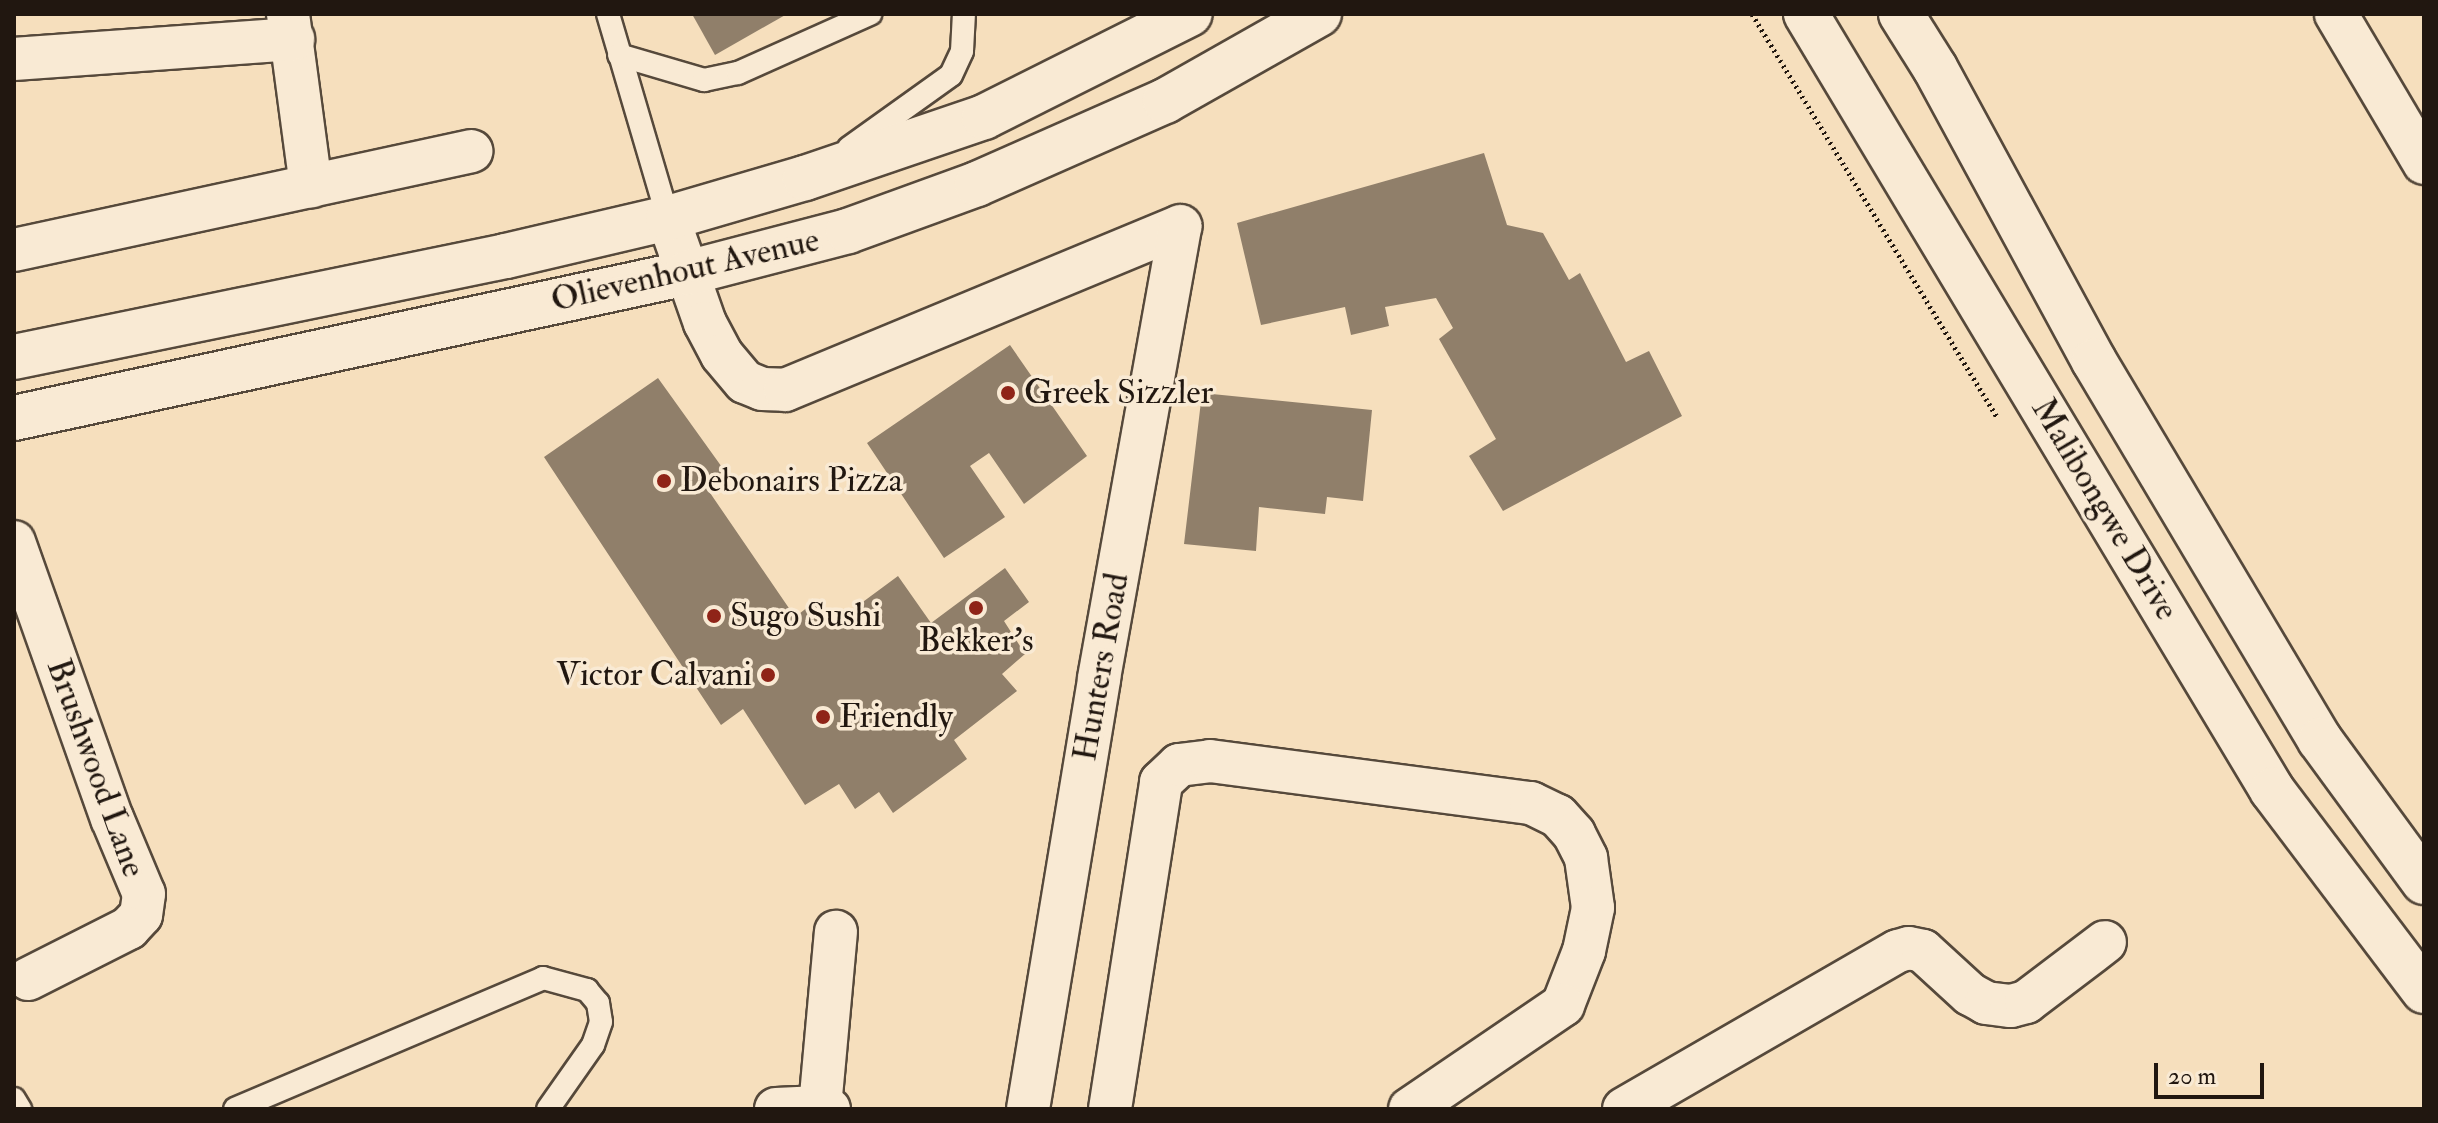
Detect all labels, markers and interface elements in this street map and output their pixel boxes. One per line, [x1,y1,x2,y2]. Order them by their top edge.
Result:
street label: Olievenhout Avenue [547,219,823,321]
place label: Greek Sizzler [1024,373,1213,413]
marker: Greek Sizzler [999,384,1017,402]
street label: Malibongwe Drive [2023,391,2187,627]
place label: Debonairs Pizza [680,461,903,501]
marker: Debonairs Pizza [655,472,673,490]
street label: Hunters Road [1064,570,1138,764]
place label: Sugo Sushi [730,596,881,636]
marker: Bekker's [967,599,985,617]
marker: Sugo Sushi [705,607,723,625]
place label: Bekker's [918,621,1034,661]
street label: Brushwood Lane [38,653,154,883]
place label: Victor Calvani [556,655,752,695]
marker: Victor Calvani [759,666,777,684]
place label: Friendly [839,697,953,737]
marker: Friendly [814,708,832,726]
scale bar [2158,1047,2268,1097]
text: 20 m [2168,1061,2216,1092]

